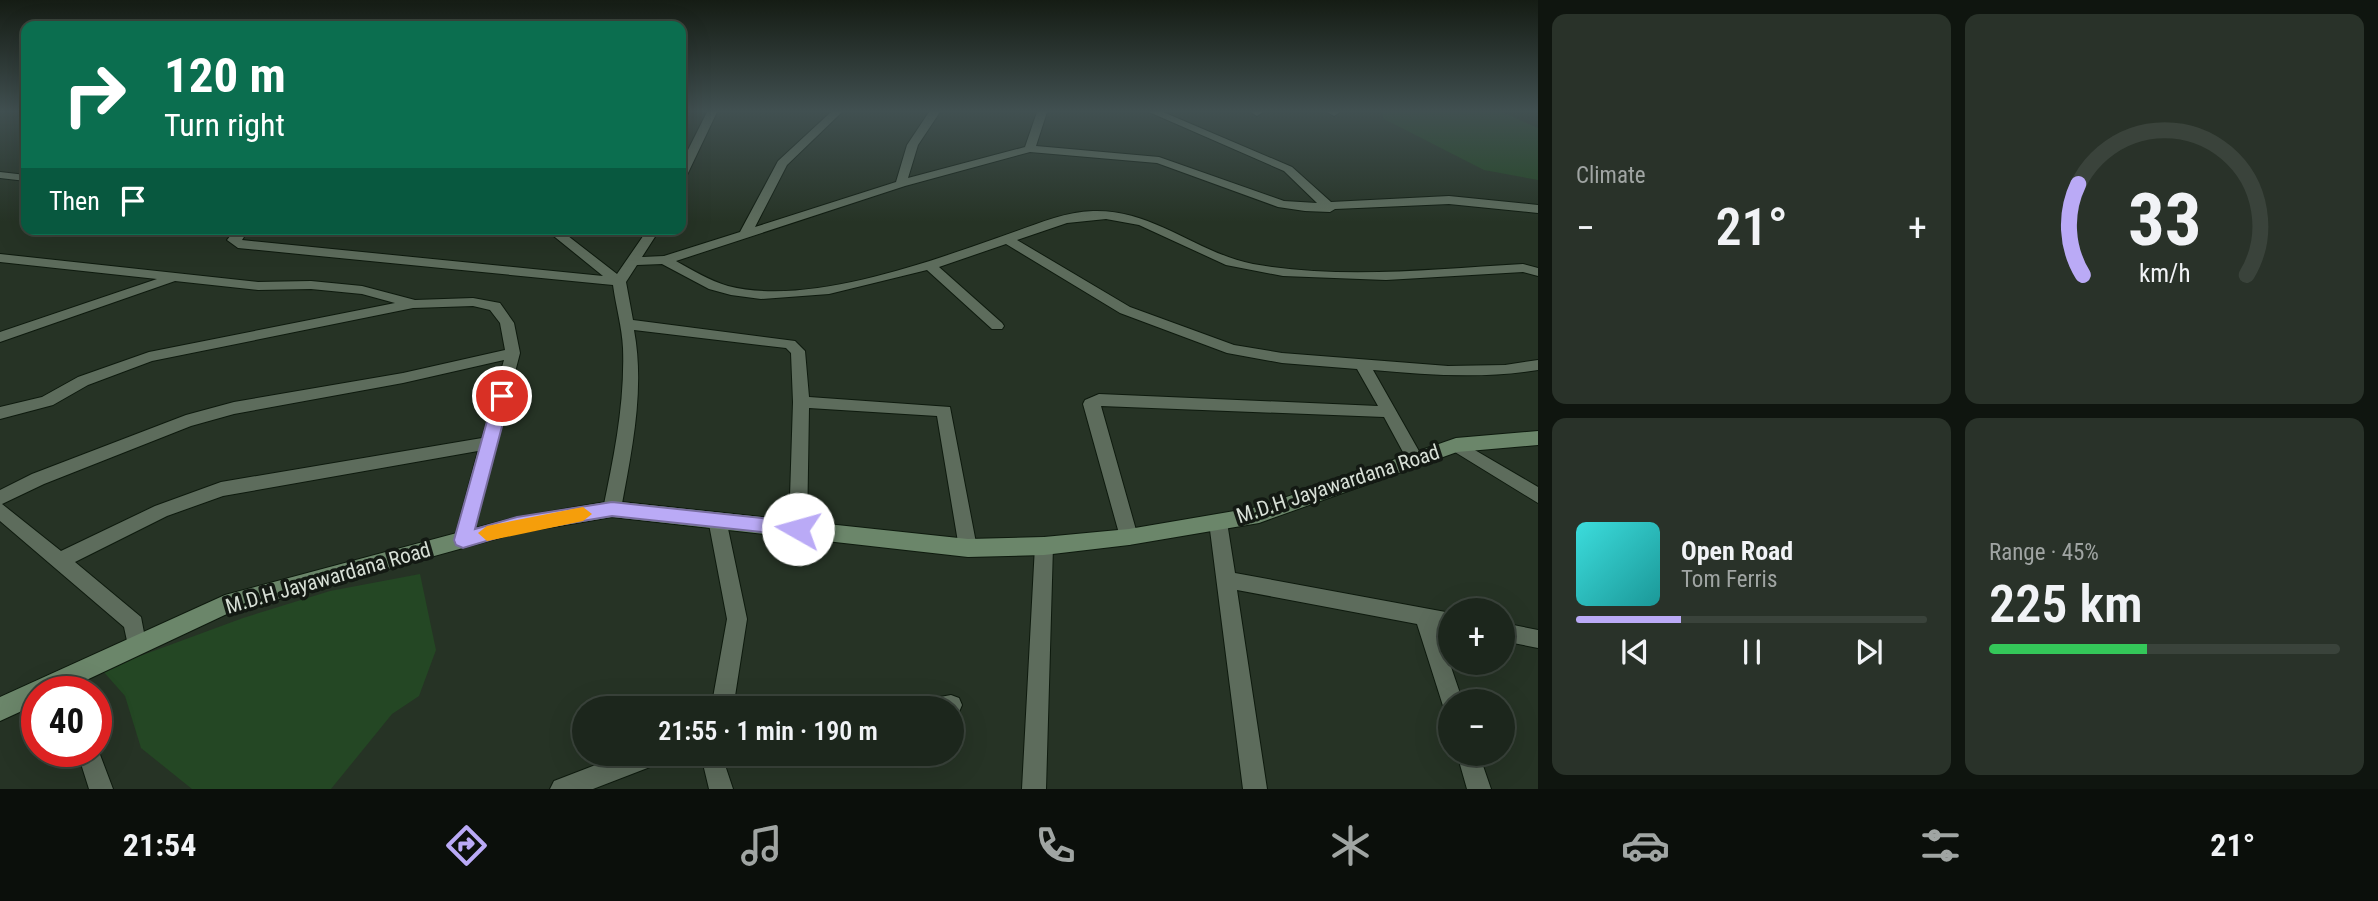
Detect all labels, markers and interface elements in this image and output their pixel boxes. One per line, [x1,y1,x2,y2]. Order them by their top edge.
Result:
text: 120 m [164,47,286,104]
icon: right [49,49,140,140]
text: Turn right [164,106,285,144]
text: Climate [1576,162,1646,189]
text: 33 [2128,177,2201,263]
icon: arrive [114,182,152,220]
text: Then [49,186,100,216]
text: 21° [1715,197,1788,258]
text: − [1576,206,1595,250]
text: + [1908,206,1927,250]
text: km/h [2139,259,2190,288]
pin [472,366,532,426]
icon: arrive [483,377,521,415]
street label: M.D.H Jayawardana Road [1233,440,1443,528]
position arrow [761,492,835,566]
text: Open Road [1681,536,1793,566]
street label: M.D.H Jayawardana Road [223,537,433,619]
text: Range · 45% [1989,539,2099,566]
text: Tom Ferris [1681,566,1777,593]
text: 225 km [1989,574,2143,635]
map controls [1438,598,1515,766]
button: + [1438,598,1515,675]
icon: previous [1616,633,1654,671]
icon: pause [1733,633,1771,671]
icon: next [1850,633,1888,671]
speed limit sign: 40 [21,676,112,767]
button: − [1438,689,1515,766]
text: 21:55 · 1 min · 190 m [658,716,878,746]
icon: directions [442,821,491,870]
icon: music [737,821,786,870]
icon: phone [1031,821,1080,870]
icon: climate [1326,821,1375,870]
icon: car [1621,821,1670,870]
icon: filters [1916,821,1965,870]
text: 21:54 [123,826,196,864]
text: 21° [2210,826,2255,864]

